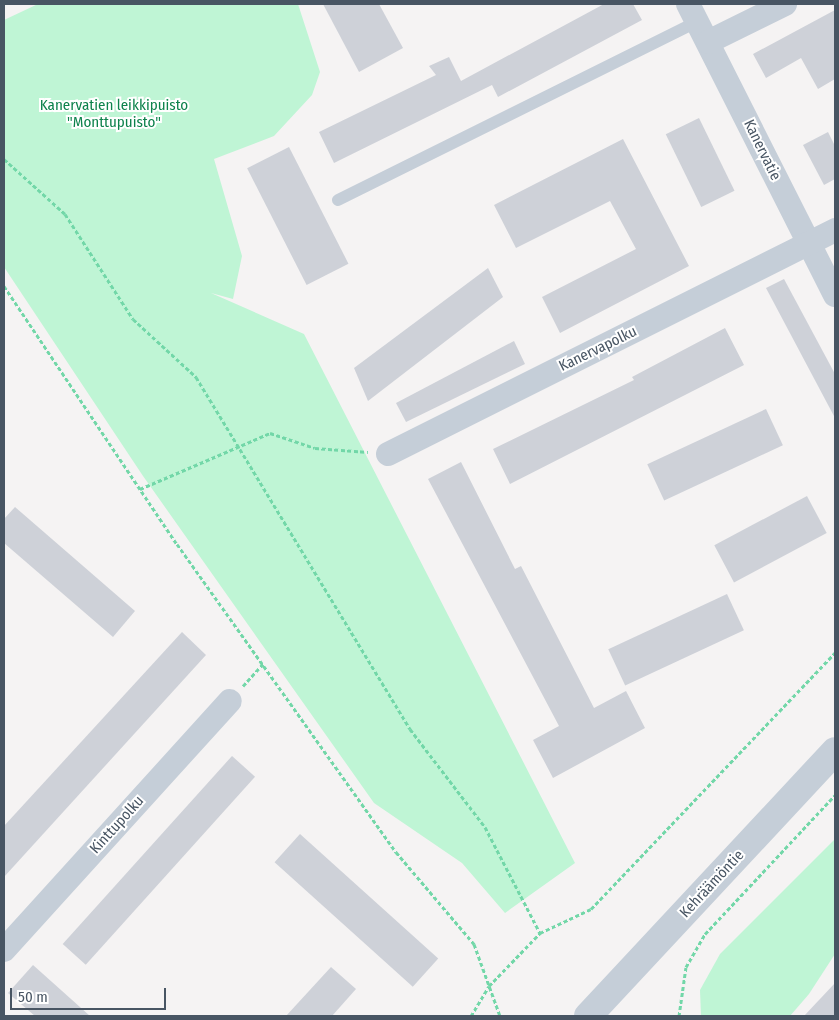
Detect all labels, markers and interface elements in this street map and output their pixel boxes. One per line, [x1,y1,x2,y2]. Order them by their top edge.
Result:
park label: Kanervatien leikkipuisto "Monttupuisto" [40,96,188,131]
street label: Kanervatie [740,117,784,183]
street label: Kanervapolku [556,322,640,376]
street label: Kinttupolku [86,792,148,858]
street label: Kehräämöntie [676,846,748,922]
scale bar [12,978,169,1010]
text: 50 m [18,988,48,1006]

